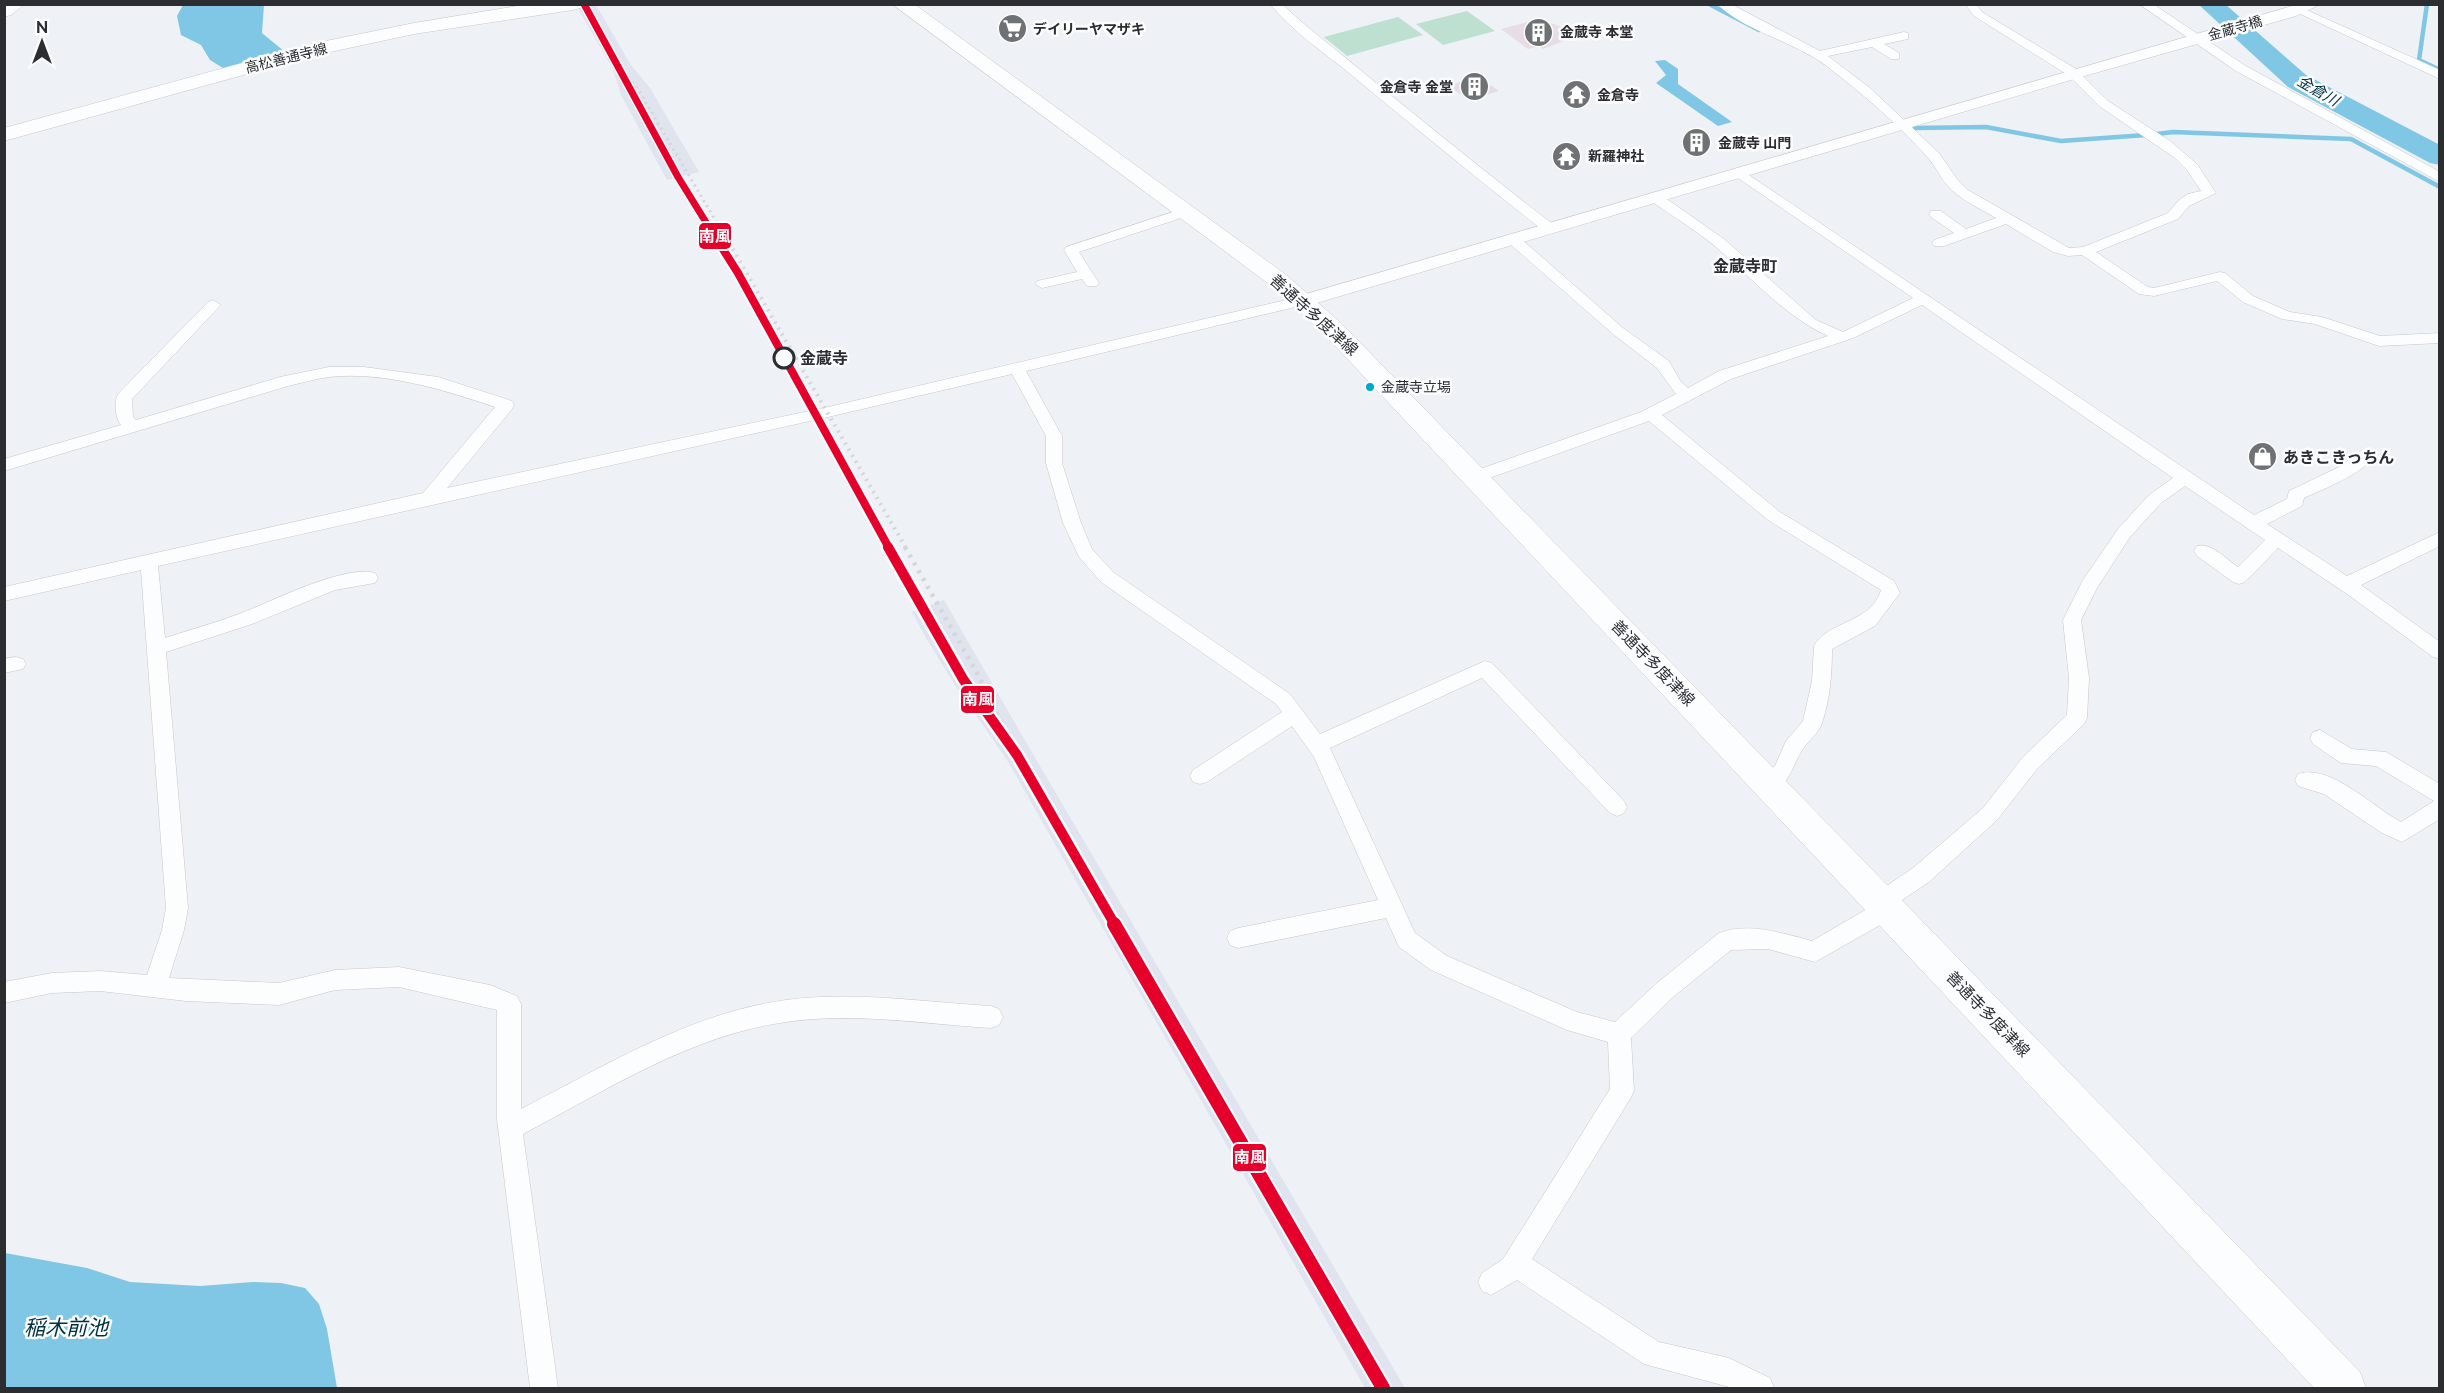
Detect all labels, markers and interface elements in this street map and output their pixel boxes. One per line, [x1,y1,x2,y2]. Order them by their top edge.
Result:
north arrow [12,12,72,72]
supermarket icon: デイリーヤマザキ [996,13,1028,45]
street label: 金蔵寺橋 [2206,13,2264,43]
building icon: 金蔵寺 本堂 [1523,16,1555,48]
text: N [36,18,48,37]
place label: デイリーヤマザキ [1033,21,1145,37]
place label: 金蔵寺 本堂 [1560,24,1633,40]
street label: 高松善通寺線 [243,40,329,76]
building icon: 金倉寺 金堂 [1458,71,1490,103]
water label: 金倉川 [2294,72,2344,111]
place label: 金倉寺 金堂 [1380,79,1453,95]
temple icon: 金倉寺 [1560,79,1592,111]
place label: 金倉寺 [1597,87,1639,103]
building icon: 金蔵寺 山門 [1681,127,1713,159]
place label: 金蔵寺 山門 [1718,135,1791,151]
temple icon: 新羅神社 [1551,140,1583,172]
place label: 新羅神社 [1588,148,1644,164]
line badge: 南風 [698,222,732,250]
text: 南風 [699,227,731,246]
district label: 金蔵寺町 [1713,257,1777,276]
street label: 善通寺多度津線 [1266,270,1362,360]
marker: 金蔵寺 [773,347,795,369]
place label: 金蔵寺 [800,349,848,368]
place label: 金蔵寺立場 [1381,379,1451,395]
marker: 金蔵寺立場 [1364,381,1376,393]
shop icon: あきこきっちん [2246,441,2278,473]
place label: あきこきっちん [2283,448,2394,467]
street label: 善通寺多度津線 [1607,616,1699,710]
line badge: 南風 [960,685,995,714]
text: 南風 [962,690,994,709]
street label: 善通寺多度津線 [1942,967,2034,1061]
line badge: 南風 [1232,1143,1267,1172]
text: 南風 [1234,1148,1266,1167]
water label: 稲木前池 [24,1315,110,1340]

